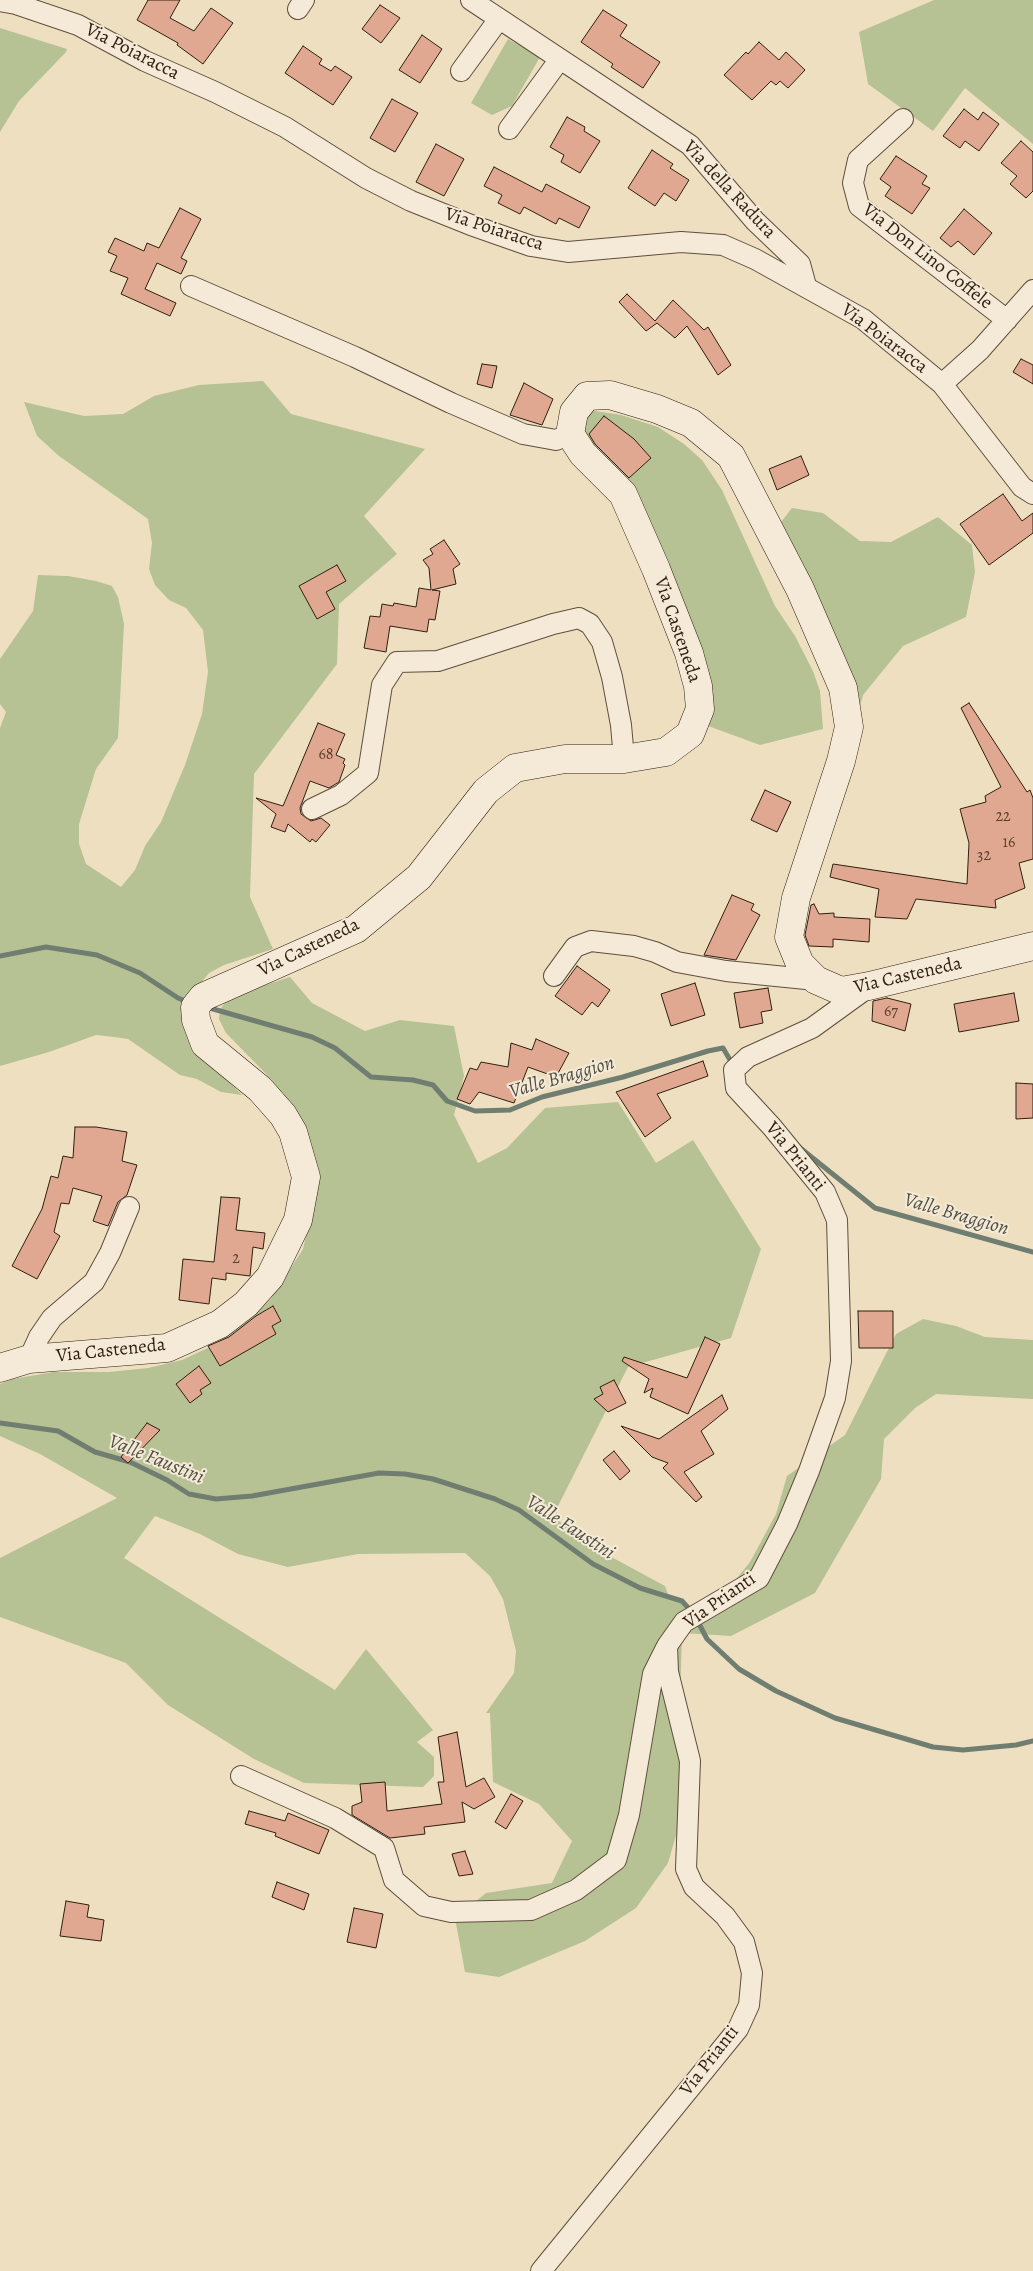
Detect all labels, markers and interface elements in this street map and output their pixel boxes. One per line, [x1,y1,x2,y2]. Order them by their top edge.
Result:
street label: Via Poiaracca [81,19,183,85]
street label: Via della Radura [678,136,780,244]
street label: Via Don Lino Coffele [857,199,997,315]
street label: Via Poiaracca [442,203,546,257]
street label: Via Poiaracca [836,299,932,379]
street label: Via Casteneda [648,574,706,686]
house number: 68 [318,745,334,765]
house number: 22 [995,807,1011,827]
house number: 16 [1003,833,1015,853]
house number: 32 [977,846,991,866]
street label: Via Casteneda [255,914,363,982]
street label: Via Casteneda [852,953,964,999]
house number: 67 [884,1002,898,1022]
water label: Valle Braggion [507,1052,617,1104]
street label: Via Prianti [760,1118,830,1196]
water label: Valle Braggion [901,1189,1011,1241]
house number: 2 [232,1249,240,1269]
street label: Via Casteneda [55,1334,167,1368]
water label: Valle Faustini [105,1430,207,1490]
water label: Valle Faustini [521,1490,619,1566]
street label: Via Prianti [680,1568,760,1634]
street label: Via Prianti [676,2021,744,2101]

